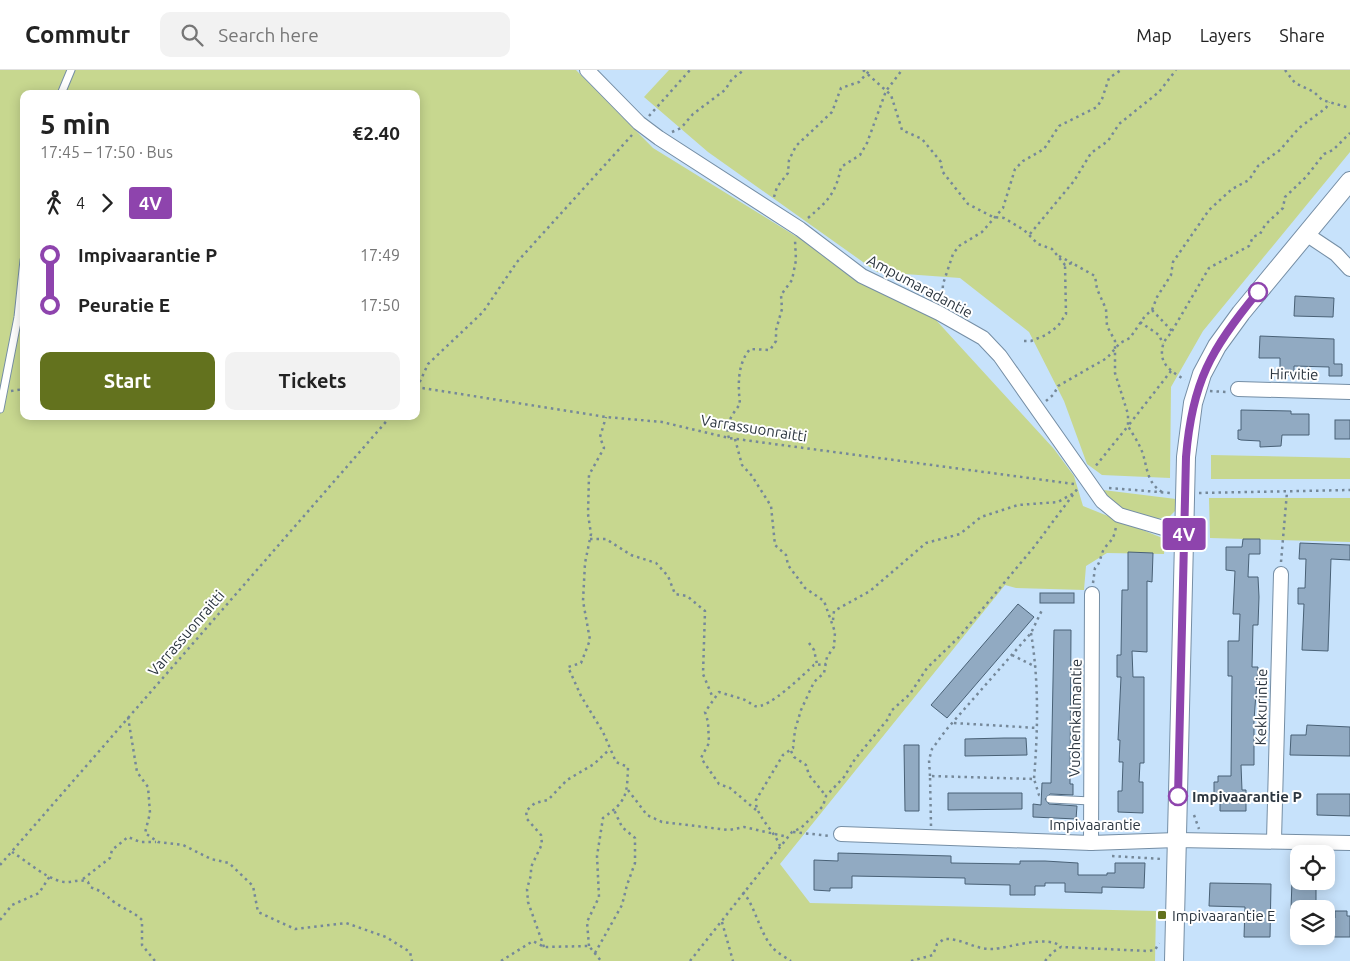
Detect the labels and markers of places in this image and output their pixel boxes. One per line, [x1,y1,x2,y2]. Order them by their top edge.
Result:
unlabelled marker [1248,282,1268,302]
marker: Impivaarantie P [1168,786,1188,806]
place label: Impivaarantie P [1192,788,1302,805]
place label: Impivaarantie E [1172,907,1276,924]
marker: Impivaarantie E [1156,909,1168,921]

